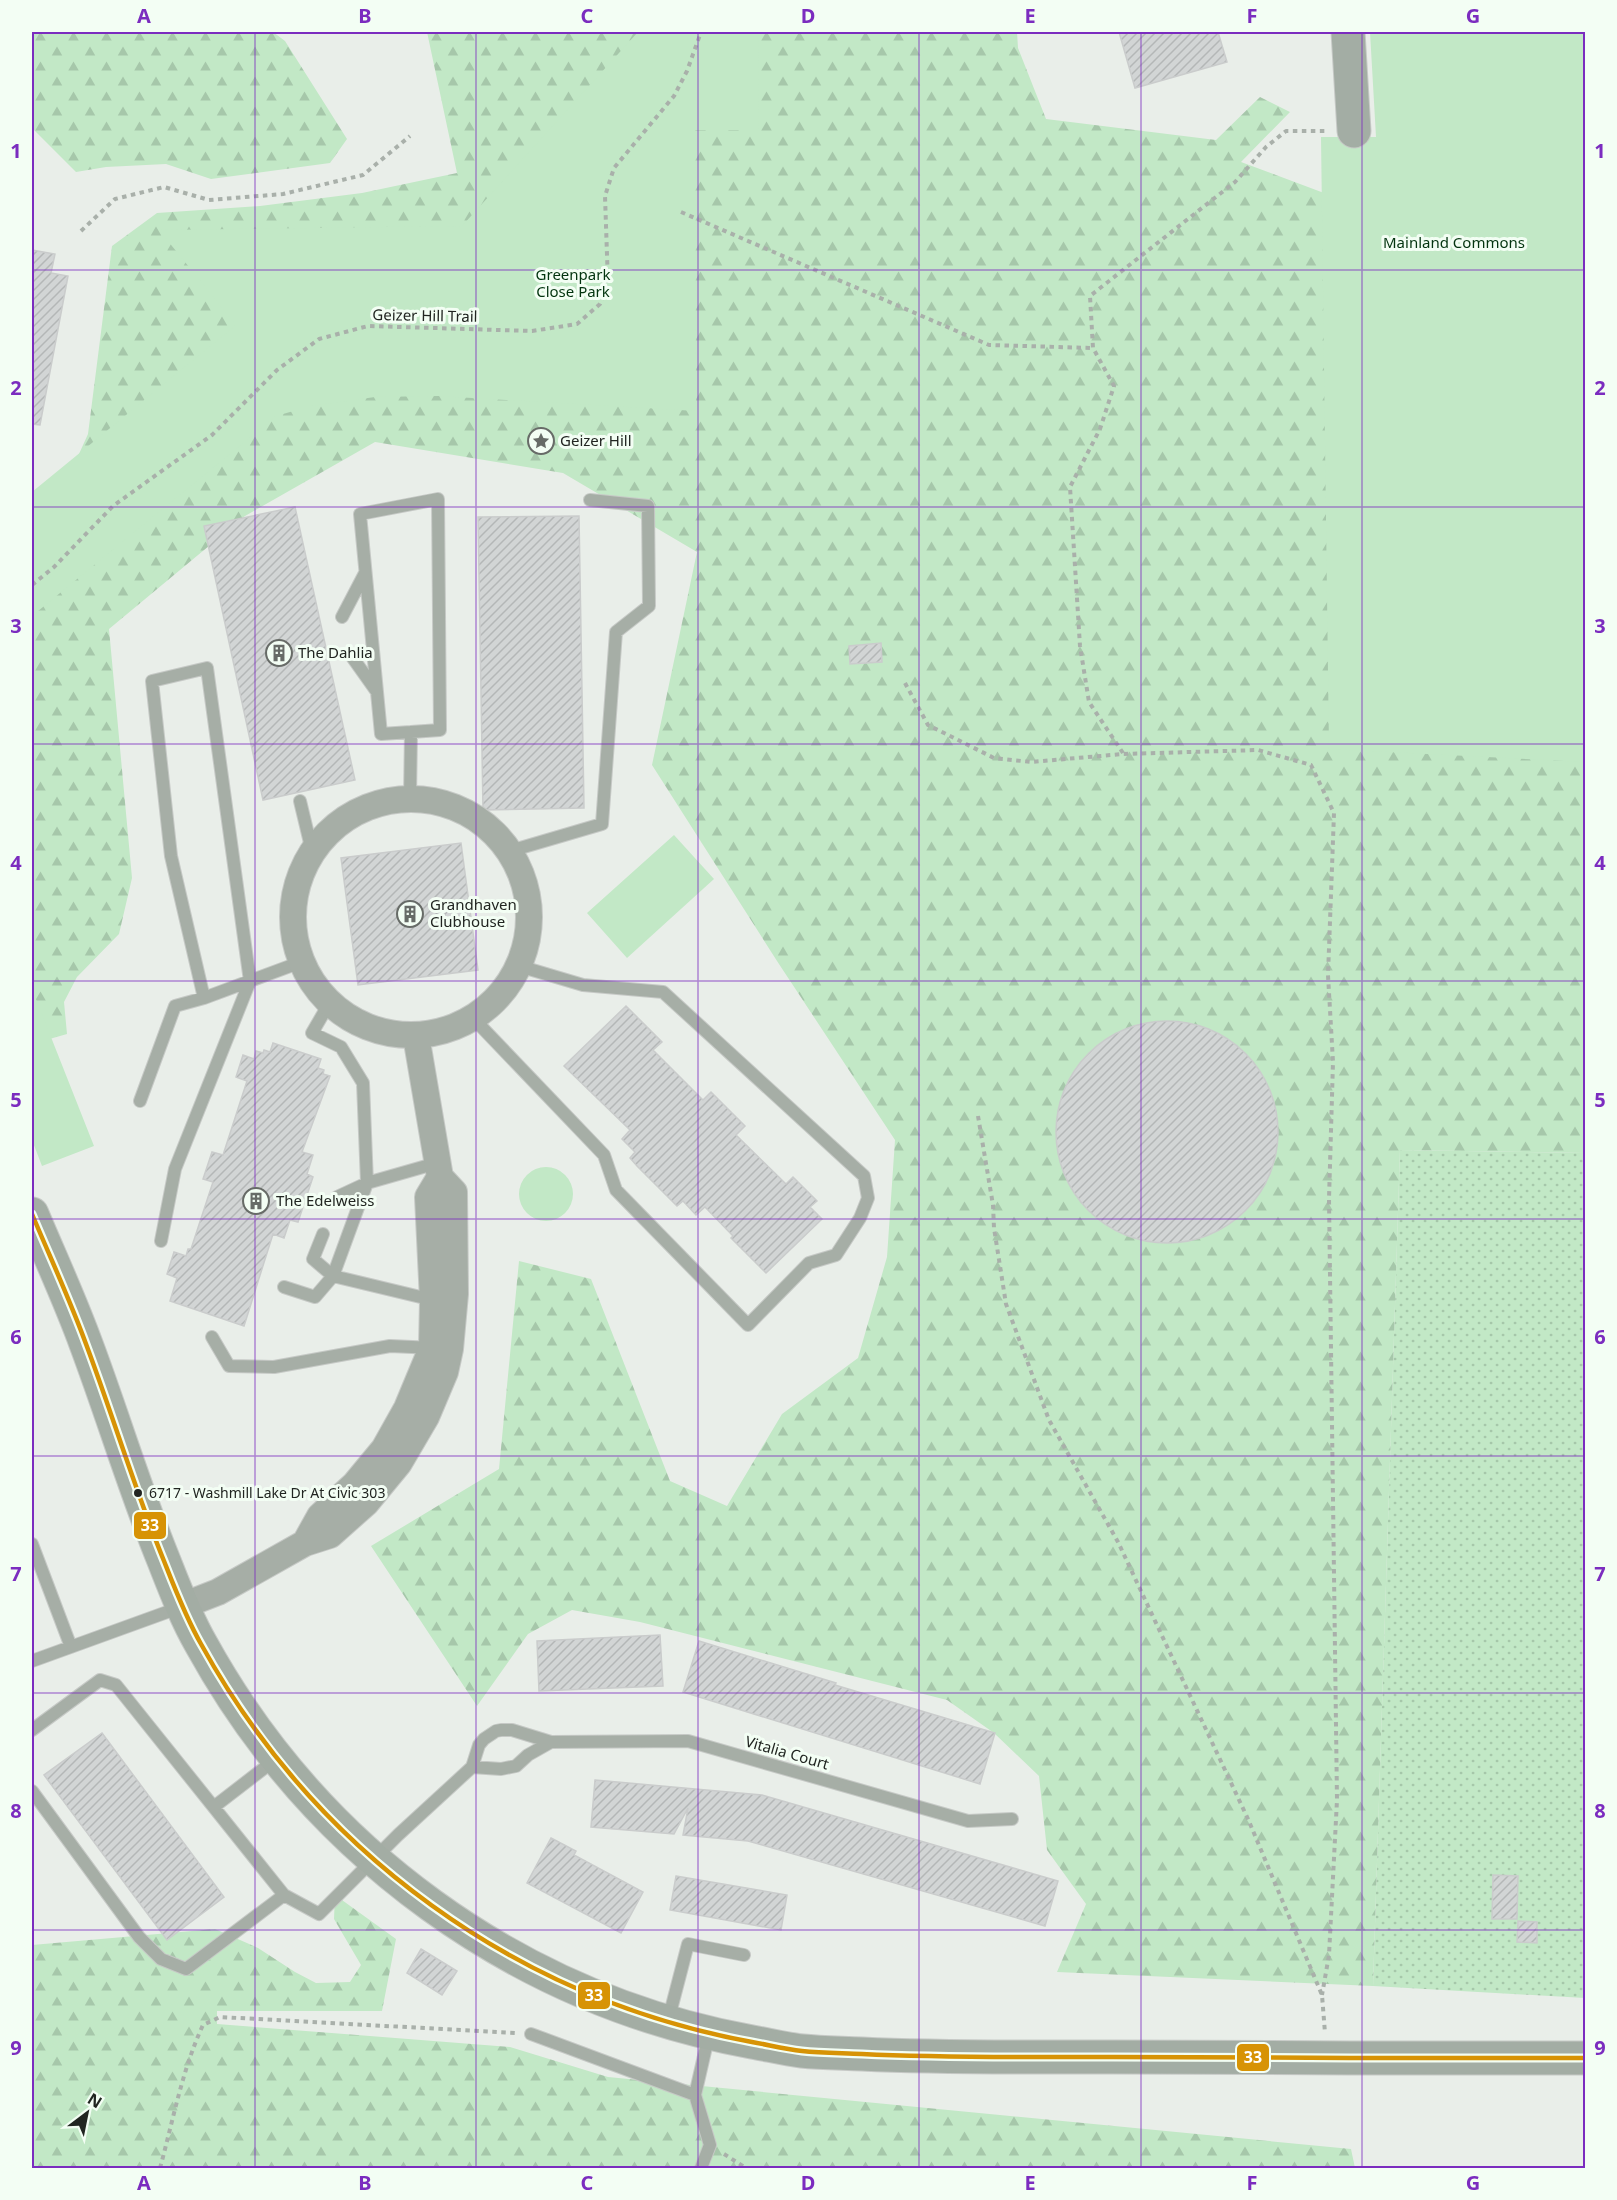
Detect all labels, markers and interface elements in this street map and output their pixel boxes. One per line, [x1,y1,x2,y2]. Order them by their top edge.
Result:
text: A [137,2,151,29]
text: B [358,2,372,29]
text: C [581,2,594,29]
text: D [801,2,815,29]
text: E [1024,2,1036,29]
text: F [1247,2,1257,29]
text: G [1466,2,1480,29]
text: 1 [10,137,22,164]
text: 1 [1594,137,1606,164]
park label: Mainland Commons [1383,232,1525,252]
park label: Greenpark Close Park [536,264,610,301]
street label: Geizer Hill Trail [372,304,478,326]
text: 2 [10,374,22,401]
text: 2 [1594,374,1606,401]
place icon: Geizer Hill [526,426,556,456]
place label: Geizer Hill [560,430,632,450]
text: 3 [10,612,22,639]
text: 3 [1594,612,1606,639]
building icon: The Dahlia [264,638,294,668]
place label: The Dahlia [298,642,373,662]
text: 4 [10,849,22,876]
text: 4 [1594,849,1606,876]
place label: Grandhaven Clubhouse [430,894,517,931]
building icon: Grandhaven Clubhouse [395,899,425,929]
text: 5 [10,1086,22,1113]
text: 5 [1594,1086,1606,1113]
building icon: The Edelweiss [241,1186,271,1216]
place label: The Edelweiss [276,1190,374,1210]
text: 6 [10,1323,22,1350]
text: 6 [1594,1323,1606,1350]
place label: 6717 - Washmill Lake Dr At Civic 303 [149,1483,385,1502]
marker: 6717 - Washmill Lake Dr At Civic 303 [132,1487,144,1499]
line badge: 33 [133,1511,167,1540]
text: 33 [141,1514,159,1536]
text: 7 [10,1560,22,1587]
text: 7 [1594,1560,1606,1587]
street label: Vitalia Court [743,1731,832,1774]
text: 8 [10,1797,22,1824]
text: 8 [1594,1797,1606,1824]
line badge: 33 [577,1981,611,2010]
text: 33 [585,1984,603,2006]
text: 9 [10,2034,22,2061]
text: 9 [1594,2034,1606,2061]
line badge: 33 [1236,2043,1270,2072]
text: 33 [1244,2046,1262,2068]
north arrow [57,2083,117,2143]
text: N [84,2088,106,2113]
text: A [137,2169,151,2196]
text: B [358,2169,372,2196]
text: C [581,2169,594,2196]
text: D [801,2169,815,2196]
text: E [1024,2169,1036,2196]
text: F [1247,2169,1257,2196]
text: G [1466,2169,1480,2196]

